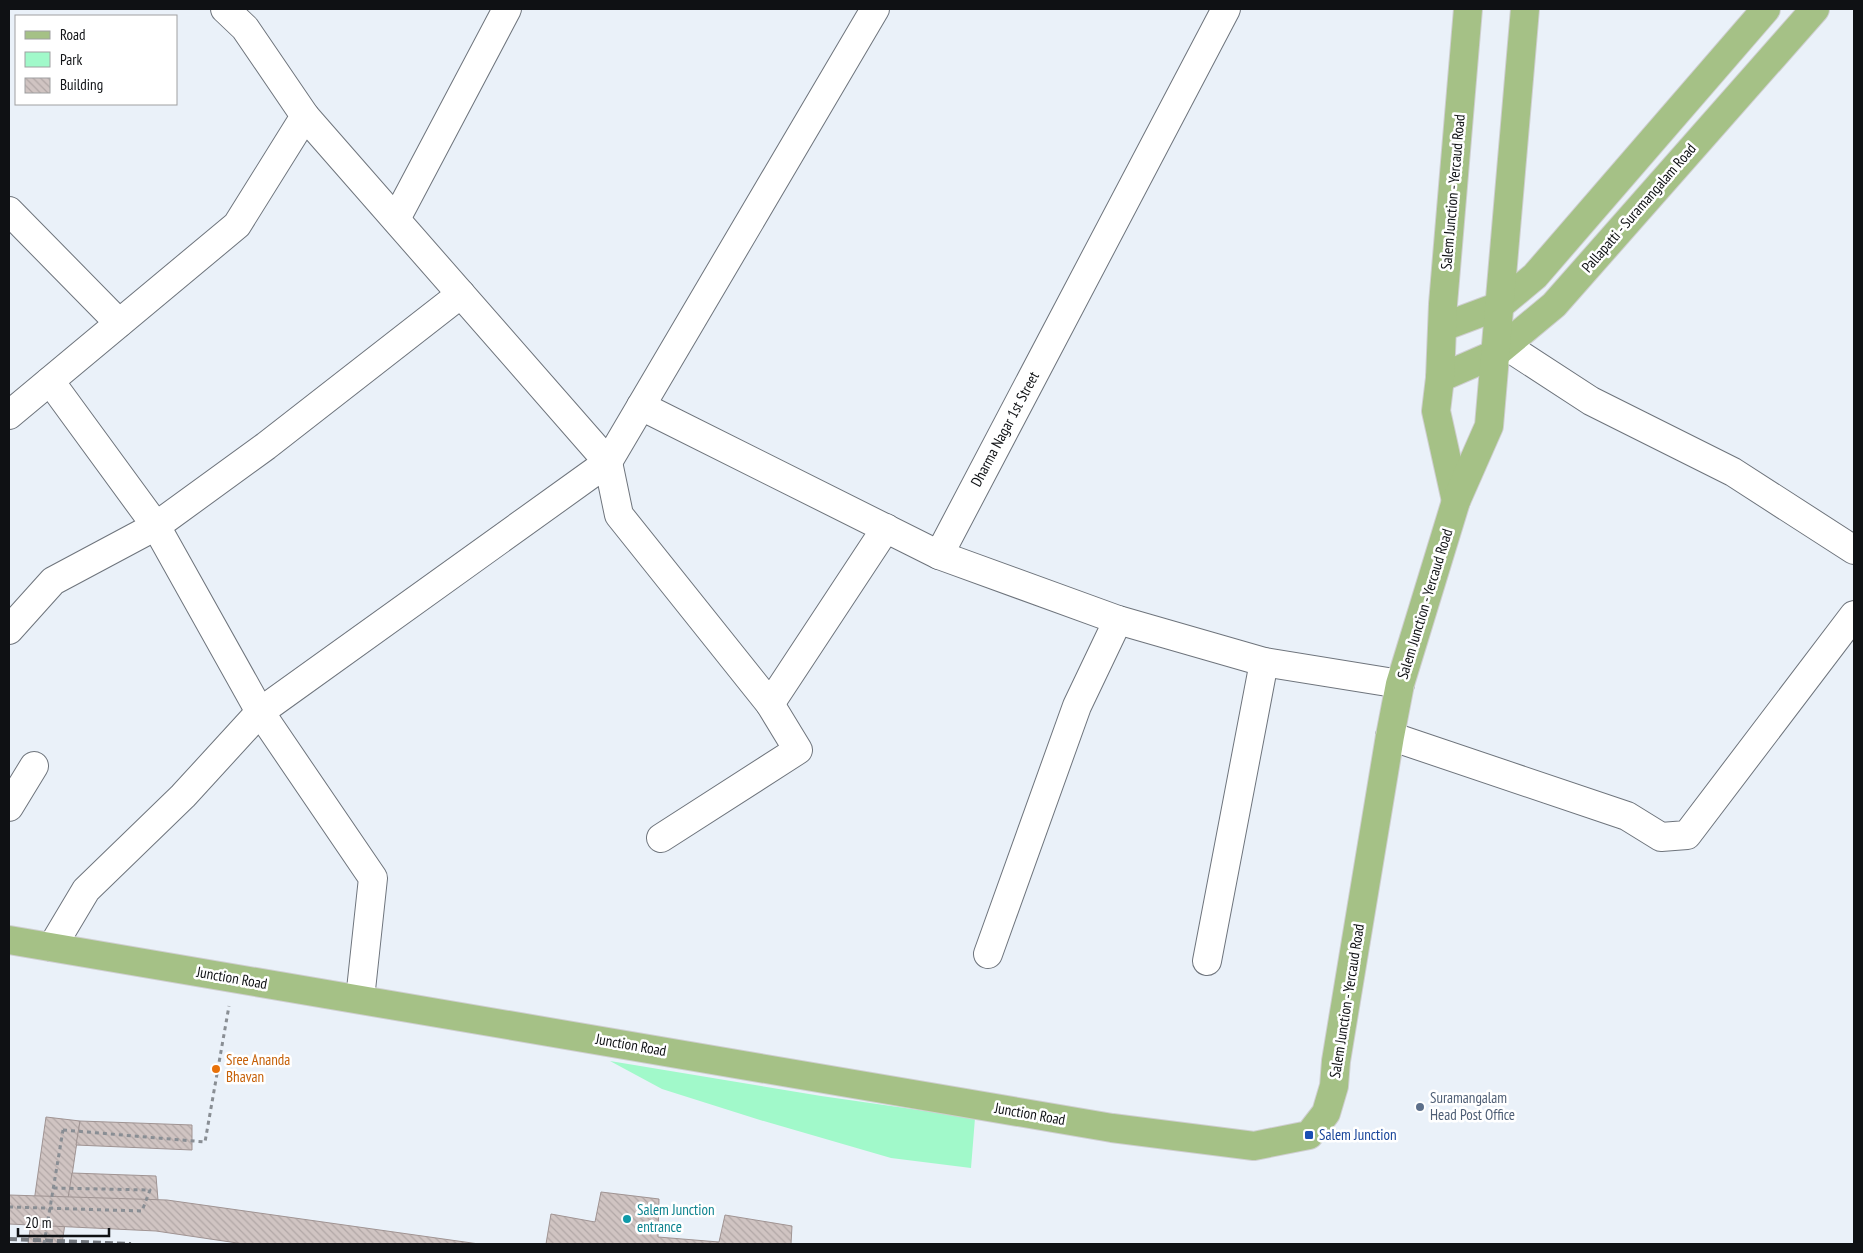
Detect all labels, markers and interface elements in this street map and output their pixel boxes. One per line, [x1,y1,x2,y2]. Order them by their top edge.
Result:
legend [15,15,178,105]
text: Road [60,25,86,44]
text: Park [60,50,82,69]
text: Building [60,75,103,94]
street label: Salem Junction - Yercaud Road [1436,113,1469,270]
street label: Pallapatti - Suramangalam Road [1577,139,1700,276]
street label: Dharma Nagar 1st Street [966,368,1043,490]
street label: Salem Junction - Yercaud Road [1393,527,1456,681]
street label: Salem Junction - Yercaud Road [1325,922,1368,1079]
street label: Junction Road [194,962,269,993]
street label: Junction Road [593,1029,668,1060]
place label: Sree Ananda Bhavan [226,1050,290,1086]
marker: Sree Ananda Bhavan [210,1063,222,1075]
place label: Suramangalam Head Post Office [1430,1088,1515,1124]
street label: Junction Road [992,1098,1067,1129]
marker: Suramangalam Head Post Office [1414,1101,1426,1113]
place label: Salem Junction [1319,1125,1397,1144]
marker: Salem Junction [1303,1129,1315,1141]
place label: Salem Junction entrance [637,1200,715,1236]
scale bar [18,1206,109,1238]
text: 20 m [25,1213,51,1232]
marker: Salem Junction entrance [621,1213,633,1225]

